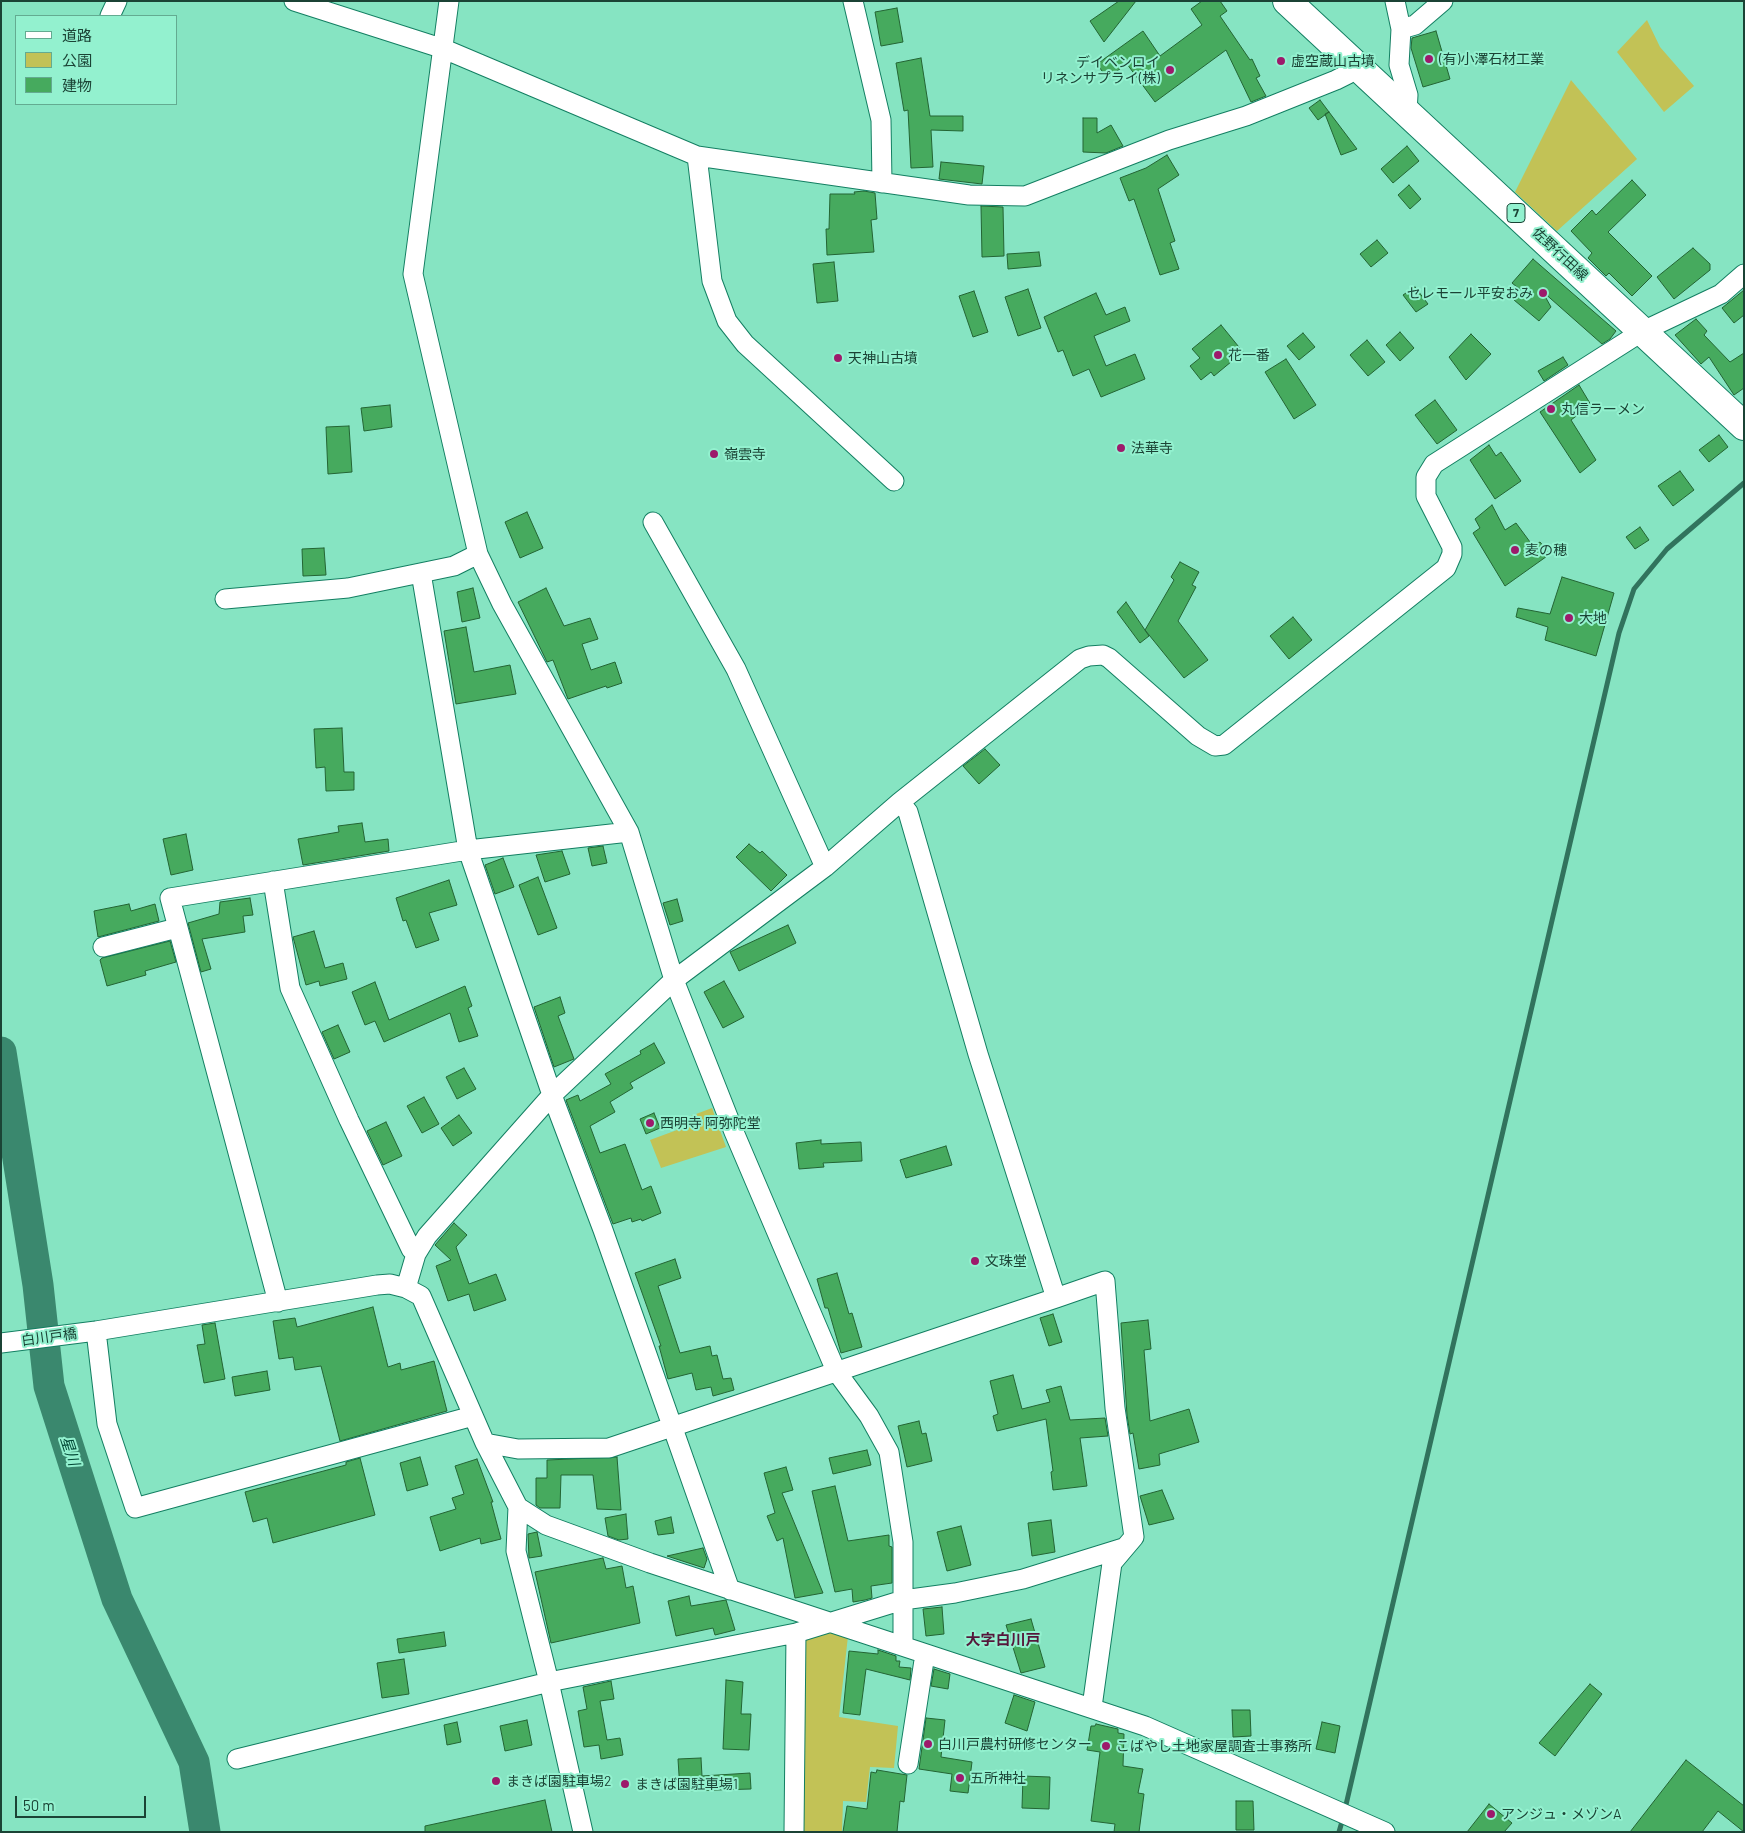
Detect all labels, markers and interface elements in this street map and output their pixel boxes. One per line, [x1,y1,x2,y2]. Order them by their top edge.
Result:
legend [15,15,178,105]
text: 道路 [62,26,92,44]
text: 公園 [62,51,92,69]
place label: (有)小澤石材工業 [1439,51,1544,67]
place label: 虚空蔵山古墳 [1291,53,1375,69]
marker: (有)小澤石材工業 [1423,53,1435,65]
place label: デイベンロイ リネンサプライ(株) [1041,54,1160,86]
marker: 虚空蔵山古墳 [1275,55,1287,67]
marker: デイベンロイ リネンサプライ(株) [1164,64,1176,76]
text: 建物 [62,76,92,94]
road number: 7 [1507,204,1525,222]
street label: 佐野行田線 [1529,224,1591,284]
place label: セレモール平安おみ [1407,285,1533,301]
marker: セレモール平安おみ [1537,287,1549,299]
place label: 花一番 [1228,347,1270,363]
marker: 花一番 [1212,349,1224,361]
place label: 天神山古墳 [848,350,918,366]
marker: 天神山古墳 [832,352,844,364]
place label: 丸信ラーメン [1561,401,1645,417]
marker: 丸信ラーメン [1545,403,1557,415]
place label: 法華寺 [1131,440,1173,456]
marker: 法華寺 [1115,442,1127,454]
place label: 嶺雲寺 [724,446,766,462]
marker: 嶺雲寺 [708,448,720,460]
place label: 麦の穂 [1525,542,1567,558]
marker: 麦の穂 [1509,544,1521,556]
place label: 大地 [1579,610,1607,626]
marker: 大地 [1563,612,1575,624]
place label: 西明寺 阿弥陀堂 [660,1115,761,1131]
marker: 西明寺 阿弥陀堂 [644,1117,656,1129]
place label: 文珠堂 [985,1253,1027,1269]
marker: 文珠堂 [969,1255,981,1267]
street label: 白川戸橋 [20,1325,78,1349]
water label: 星川 [57,1434,83,1468]
district label: 大字白川戸 [966,1631,1040,1649]
place label: 白川戸農村研修センター [938,1736,1092,1752]
marker: 白川戸農村研修センター [922,1738,934,1750]
place label: こばやし土地家屋調査士事務所 [1116,1738,1312,1754]
marker: こばやし土地家屋調査士事務所 [1100,1740,1112,1752]
place label: 五所神社 [970,1770,1026,1786]
marker: 五所神社 [954,1772,966,1784]
place label: まきば園駐車場2 [506,1773,612,1789]
marker: まきば園駐車場2 [490,1775,502,1787]
place label: まきば園駐車場1 [635,1776,738,1792]
marker: まきば園駐車場1 [619,1778,631,1790]
scale bar [18,1786,149,1818]
text: 50 m [23,1796,55,1814]
place label: アンジュ・メゾンA [1501,1806,1621,1822]
marker: アンジュ・メゾンA [1485,1808,1497,1820]

